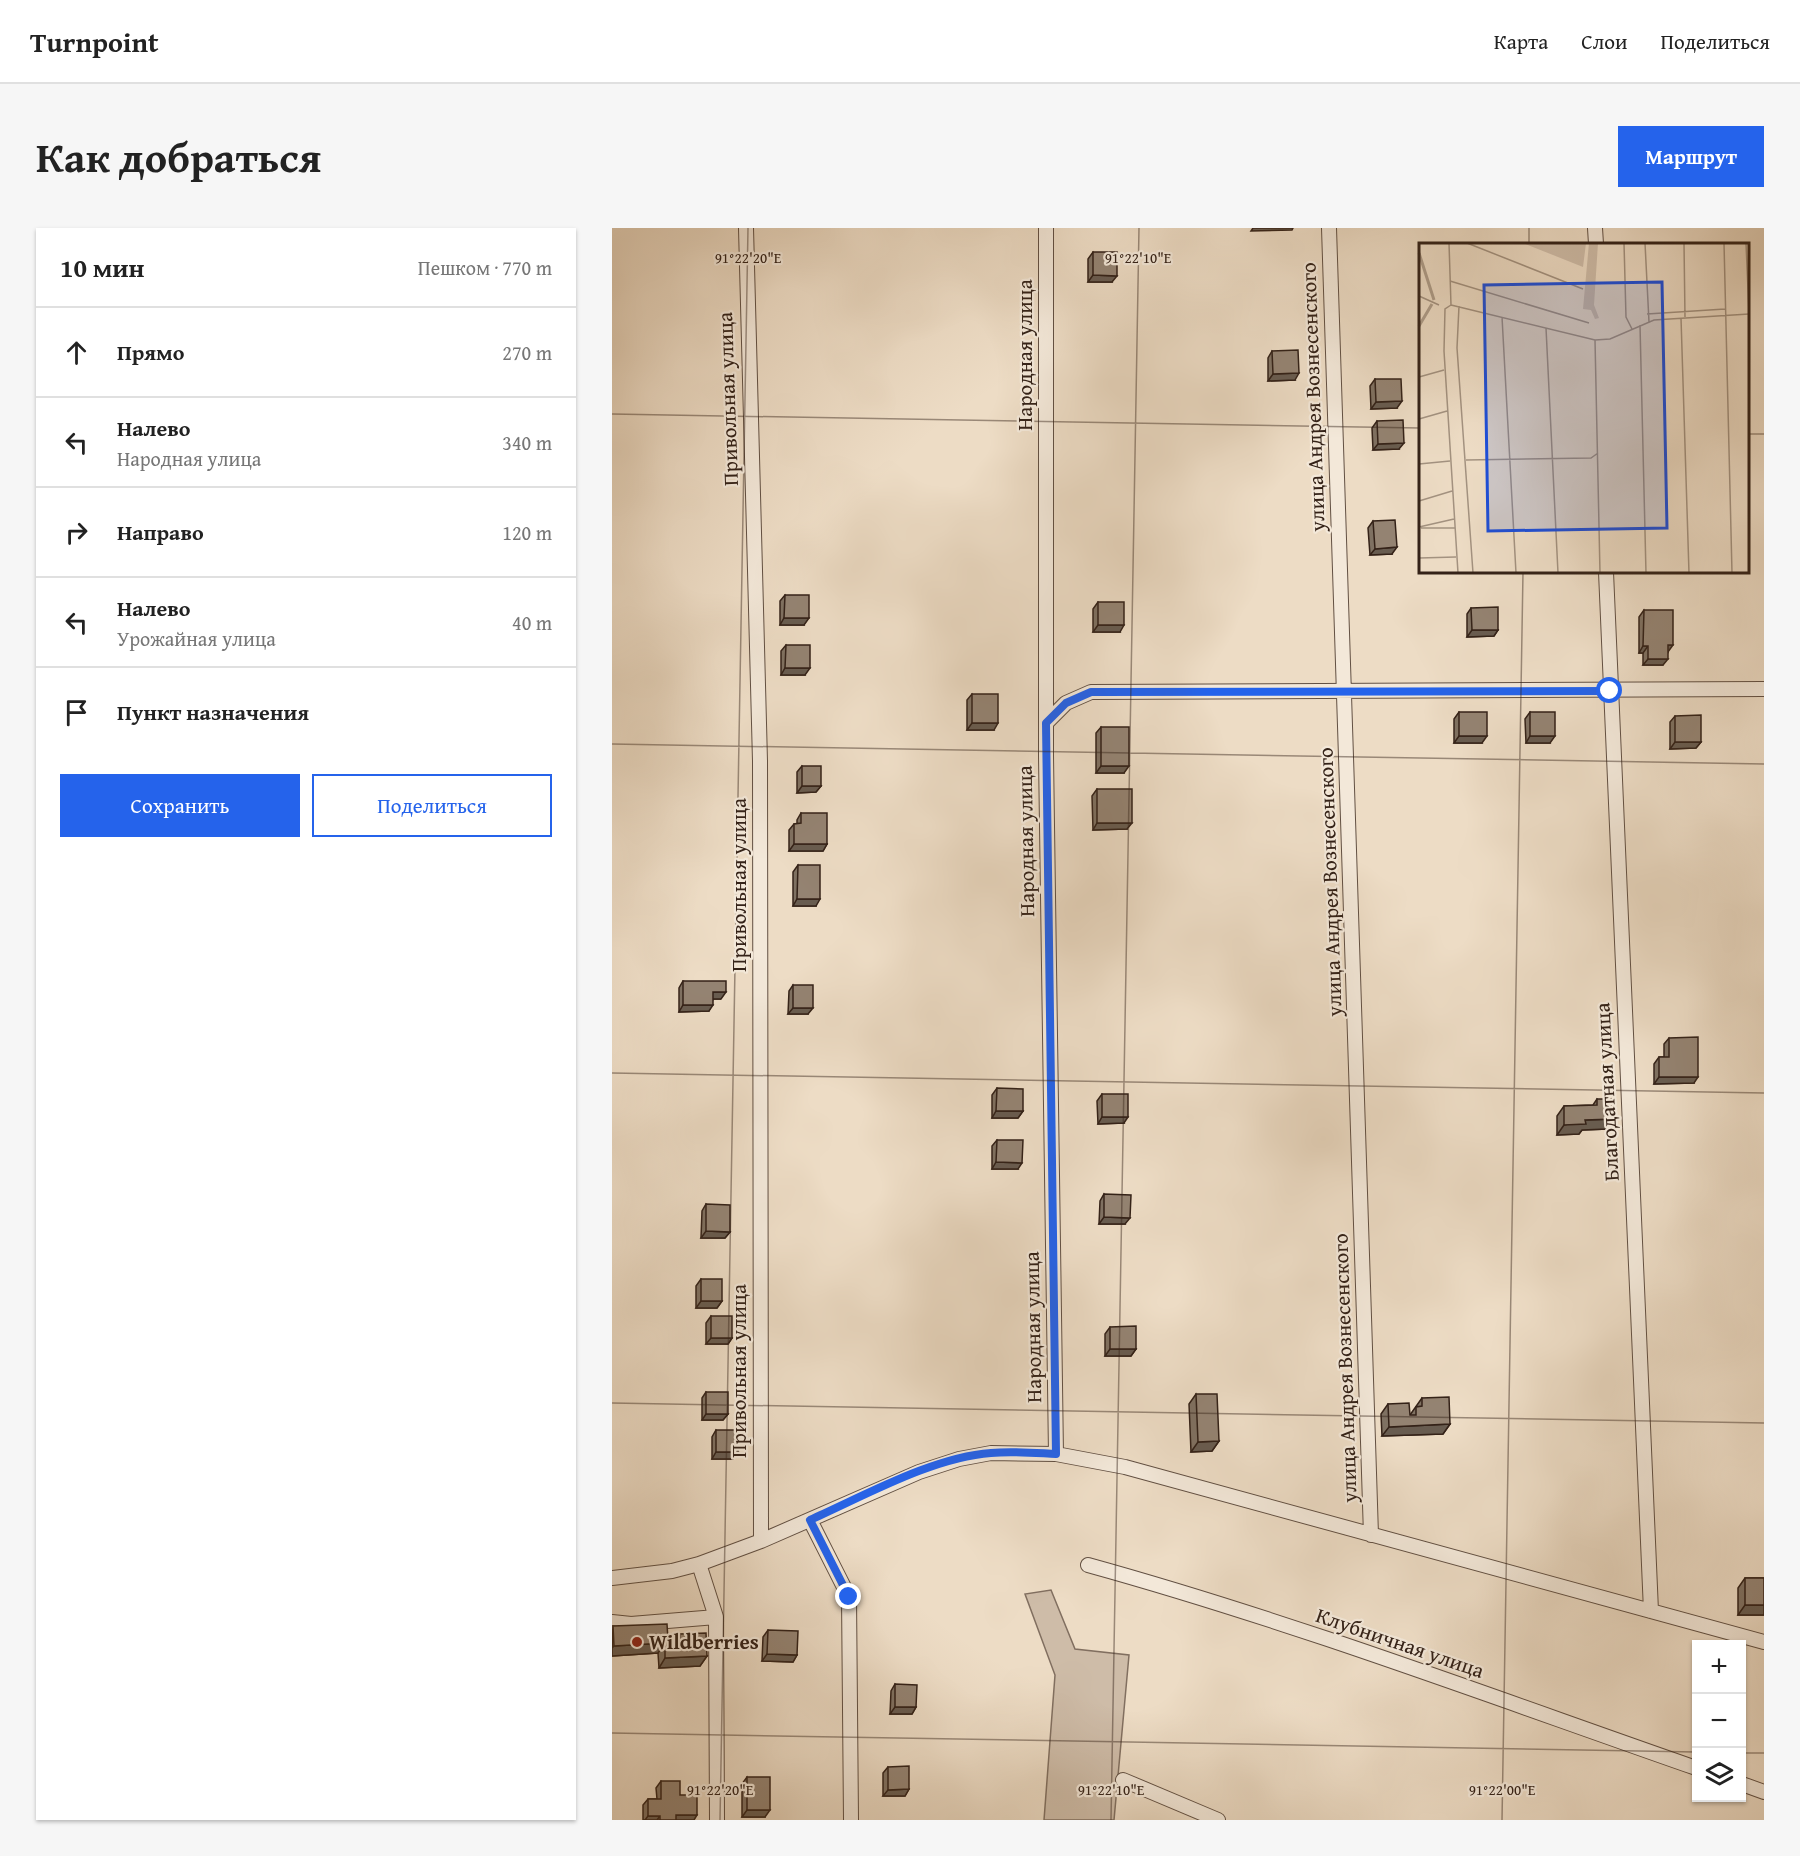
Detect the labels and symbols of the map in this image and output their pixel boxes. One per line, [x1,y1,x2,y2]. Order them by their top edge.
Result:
inset map [1419,243,1749,573]
text: 91°22'20"E [715,247,782,268]
text: 91°22'10"E [1105,247,1172,268]
street label: улица Андрея Вознесенского [1292,262,1333,533]
street label: Народная улица [1009,279,1040,431]
street label: Привольная улица [709,312,746,486]
route start [1596,677,1622,703]
street label: улица Андрея Вознесенского [1309,747,1350,1018]
street label: Народная улица [1009,765,1042,917]
street label: Привольная улица [723,798,754,972]
street label: Благодатная улица [1586,1002,1627,1182]
street label: улица Андрея Вознесенского [1324,1233,1365,1504]
street label: Народная улица [1016,1251,1049,1403]
street label: Привольная улица [723,1284,754,1458]
route end [835,1583,861,1609]
street label: Клубничная улица [1312,1599,1488,1686]
place label: Wildberries [649,1626,759,1657]
marker: Wildberries [630,1635,644,1649]
text: 91°22'20"E [687,1779,754,1800]
text: 91°22'10"E [1078,1779,1145,1800]
text: 91°22'00"E [1469,1779,1536,1800]

